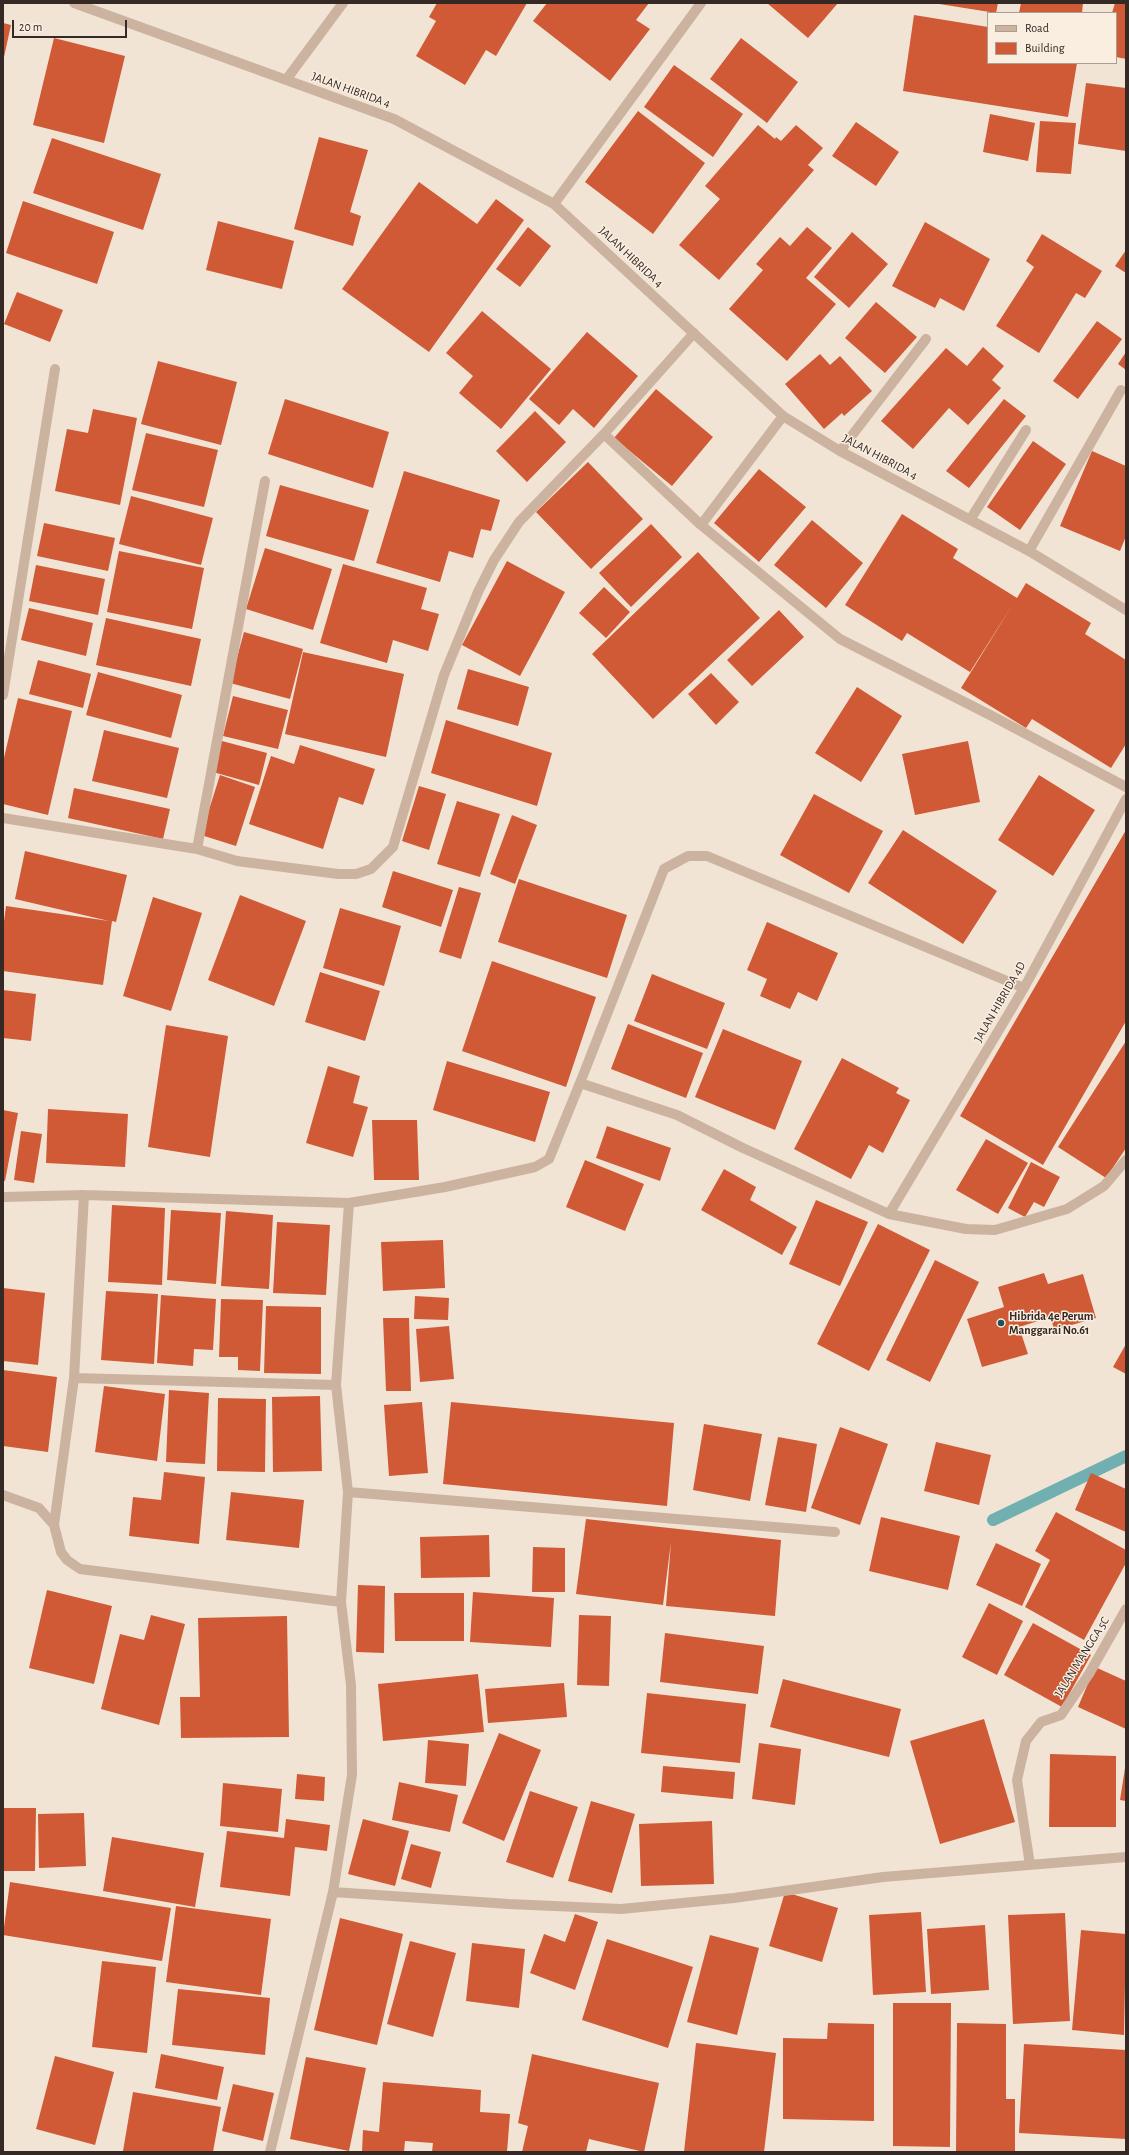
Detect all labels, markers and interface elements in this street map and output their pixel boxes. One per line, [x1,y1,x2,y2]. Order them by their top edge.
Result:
scale bar [14,12,129,38]
legend [987,12,1117,64]
text: 20 m [19,21,42,33]
text: Road [1025,22,1049,34]
text: Building [1025,42,1065,54]
street label: JALAN HIBRIDA 4 [310,69,392,111]
street label: JALAN HIBRIDA 4 [596,224,666,290]
street label: JALAN HIBRIDA 4 [840,431,920,483]
street label: JALAN HIBRIDA 4D [971,959,1029,1045]
place label: Hibrida 4e Perum Manggarai No.61 [1009,1309,1093,1337]
marker: Hibrida 4e Perum Manggarai No.61 [996,1318,1006,1328]
street label: JALAN MANGGA 5C [1052,1614,1112,1700]

